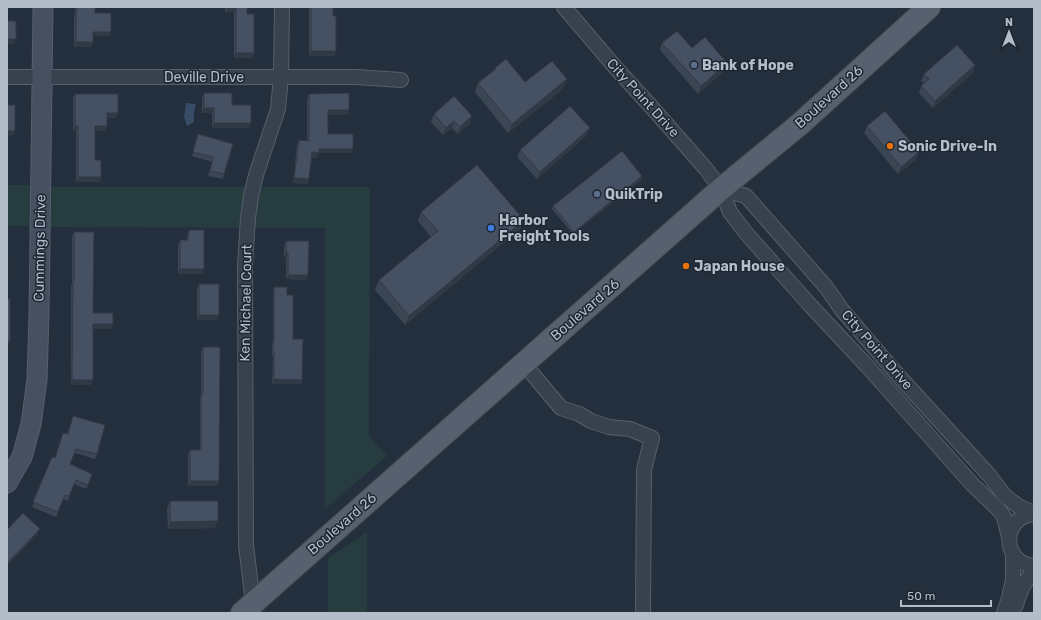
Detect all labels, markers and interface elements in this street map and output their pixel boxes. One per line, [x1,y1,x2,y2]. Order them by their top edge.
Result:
north arrow [989,12,1029,52]
text: N [1005,16,1013,29]
street label: City Point Drive [603,55,683,141]
place label: Bank of Hope [702,57,794,74]
marker: Bank of Hope [689,60,699,70]
street label: Boulevard 26 [792,62,866,132]
street label: Deville Drive [164,69,244,86]
place label: Sonic Drive-In [898,138,997,155]
marker: Sonic Drive-In [885,141,895,151]
place label: QuikTrip [605,186,663,203]
marker: QuikTrip [592,189,602,199]
street label: Cummings Drive [31,194,49,302]
place label: Harbor Freight Tools [499,212,590,245]
marker: Harbor Freight Tools [486,223,496,233]
street label: Ken Michael Court [236,244,256,362]
place label: Japan House [694,258,785,275]
marker: Japan House [681,261,691,271]
street label: Boulevard 26 [547,276,623,344]
street label: City Point Drive [838,307,916,394]
street label: Boulevard 26 [304,490,380,558]
scale bar [901,582,991,608]
text: 50 m [907,589,935,603]

